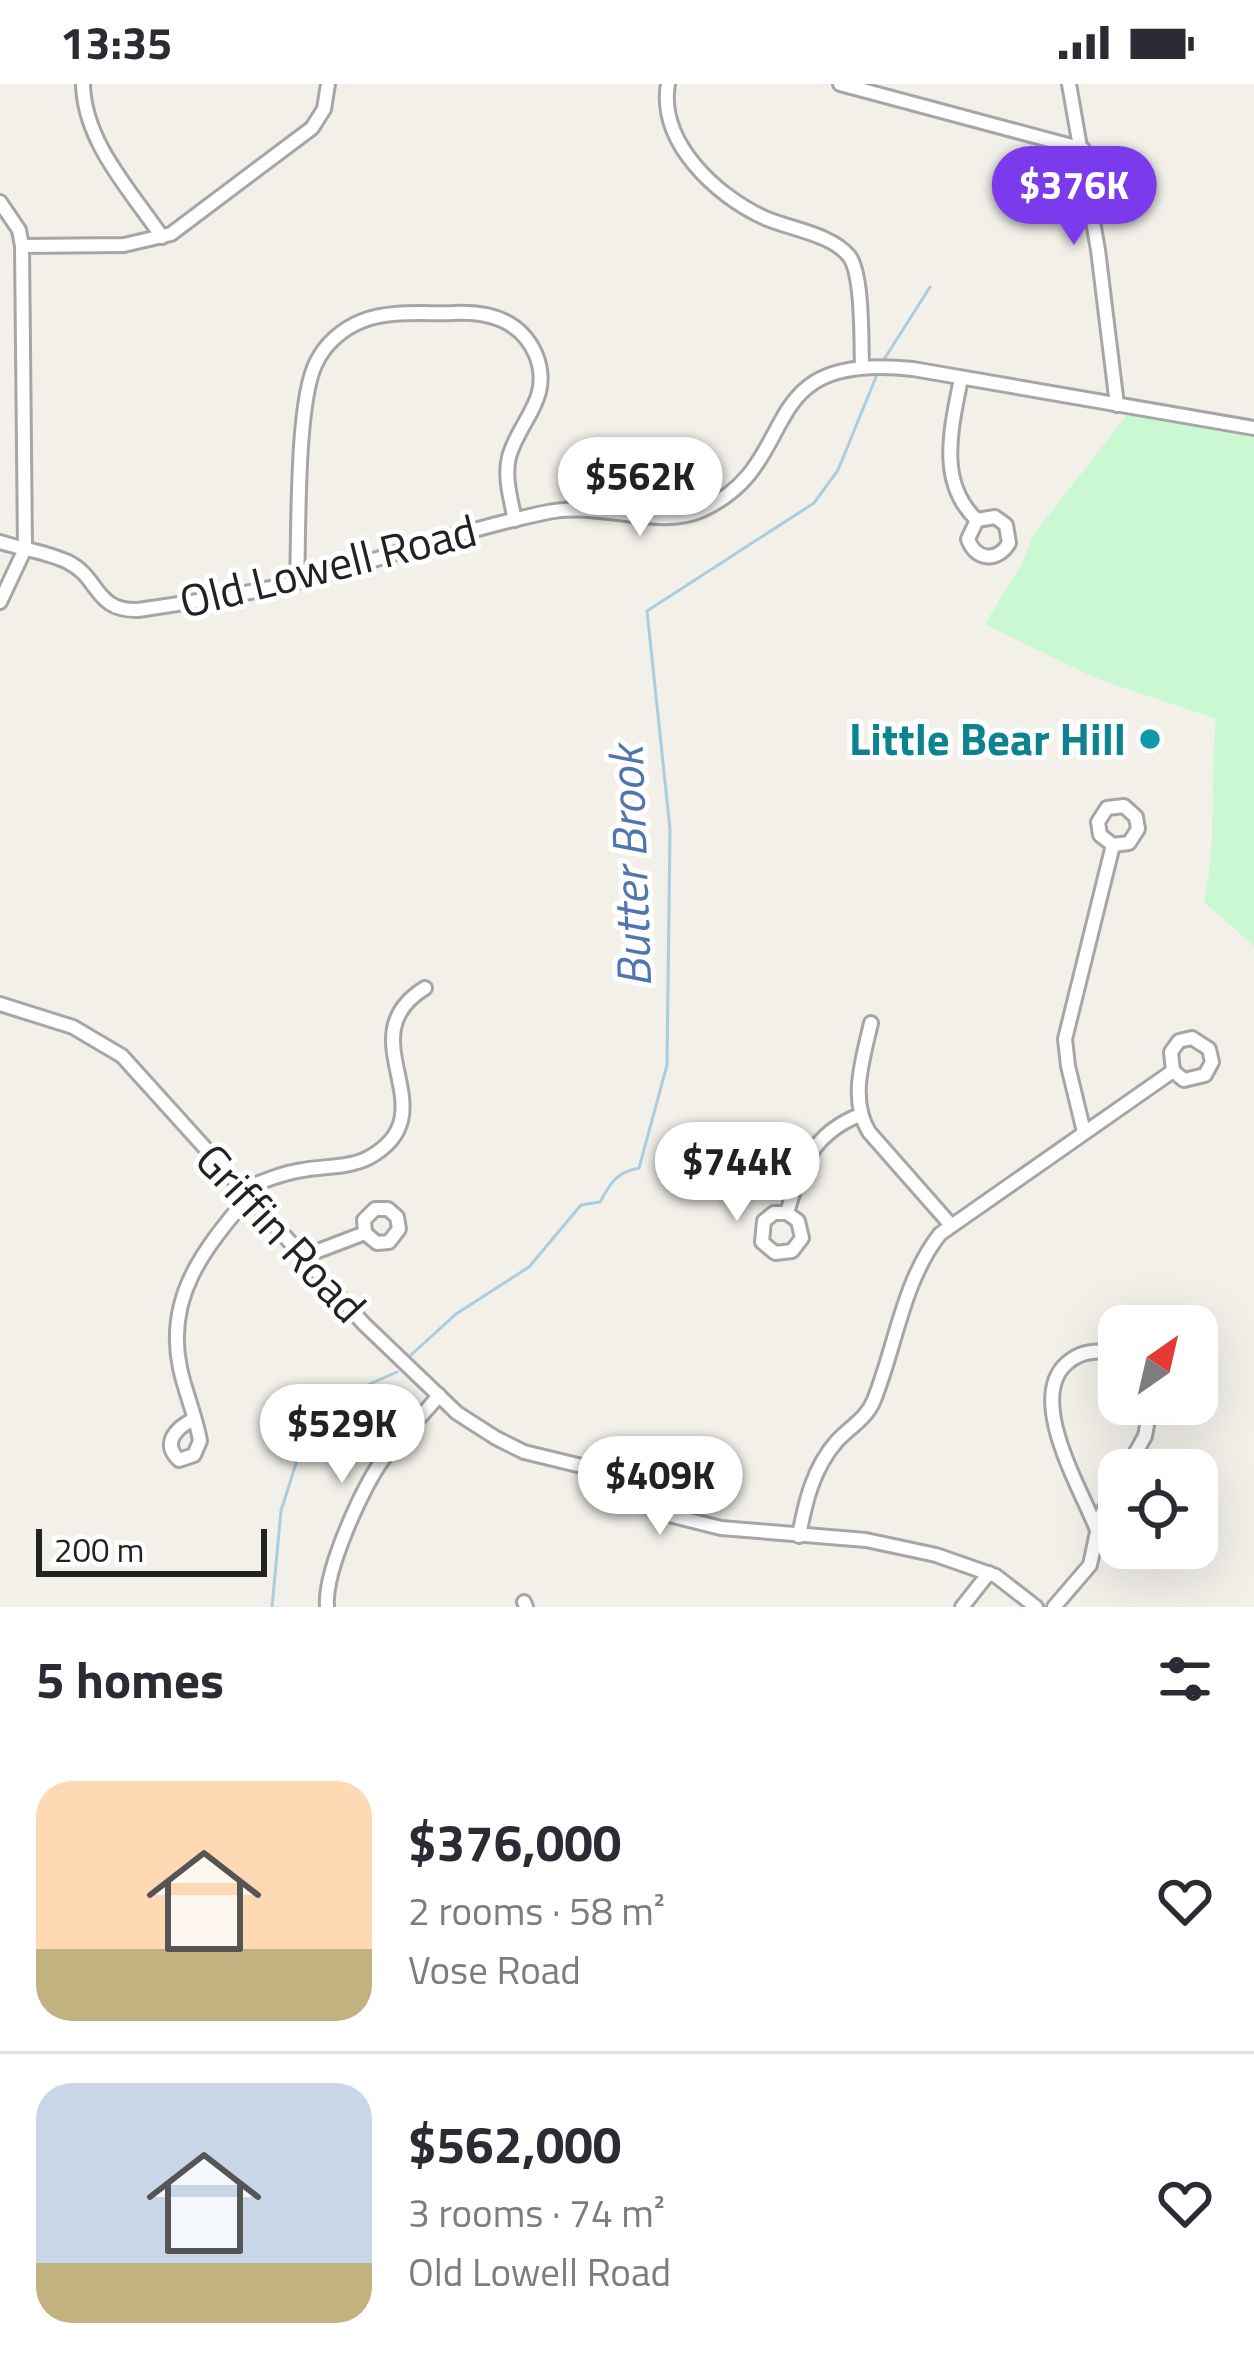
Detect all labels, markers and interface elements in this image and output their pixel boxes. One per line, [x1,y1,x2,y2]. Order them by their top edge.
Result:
text: 13:35 [60,8,172,76]
pin: $376K [990,146,1158,248]
text: $376K [1019,155,1129,214]
pin: $562K [556,437,724,539]
text: $562K [585,446,695,505]
street label: Old Lowell Road [172,495,483,635]
place label: Little Bear Hill [849,704,1126,772]
marker: Little Bear Hill [1137,726,1163,752]
water label: Butter Brook [589,740,670,989]
pin: $744K [653,1122,821,1224]
street label: Griffin Road [180,1127,383,1338]
text: $744K [682,1131,792,1190]
north arrow [1098,1305,1218,1425]
map controls [1098,1305,1218,1569]
pin: $529K [258,1384,426,1486]
text: $529K [287,1393,397,1452]
pin: $409K [576,1436,744,1538]
text: $409K [605,1445,715,1504]
button: locate [1098,1449,1218,1569]
scale bar [36,1523,267,1576]
text: 200 m [54,1525,144,1575]
text: 5 homes [36,1640,224,1718]
icon: filters [1152,1646,1218,1712]
text: $376,000 [408,1803,621,1881]
icon: home [132,1829,276,1973]
icon: heart [1152,1868,1218,1934]
text: 2 rooms · 58 m² [408,1881,665,1940]
text: Vose Road [408,1940,581,1999]
text: $562,000 [408,2105,621,2183]
icon: home [132,2131,276,2275]
icon: heart [1152,2170,1218,2236]
text: 3 rooms · 74 m² [408,2183,665,2242]
text: Old Lowell Road [408,2242,671,2301]

